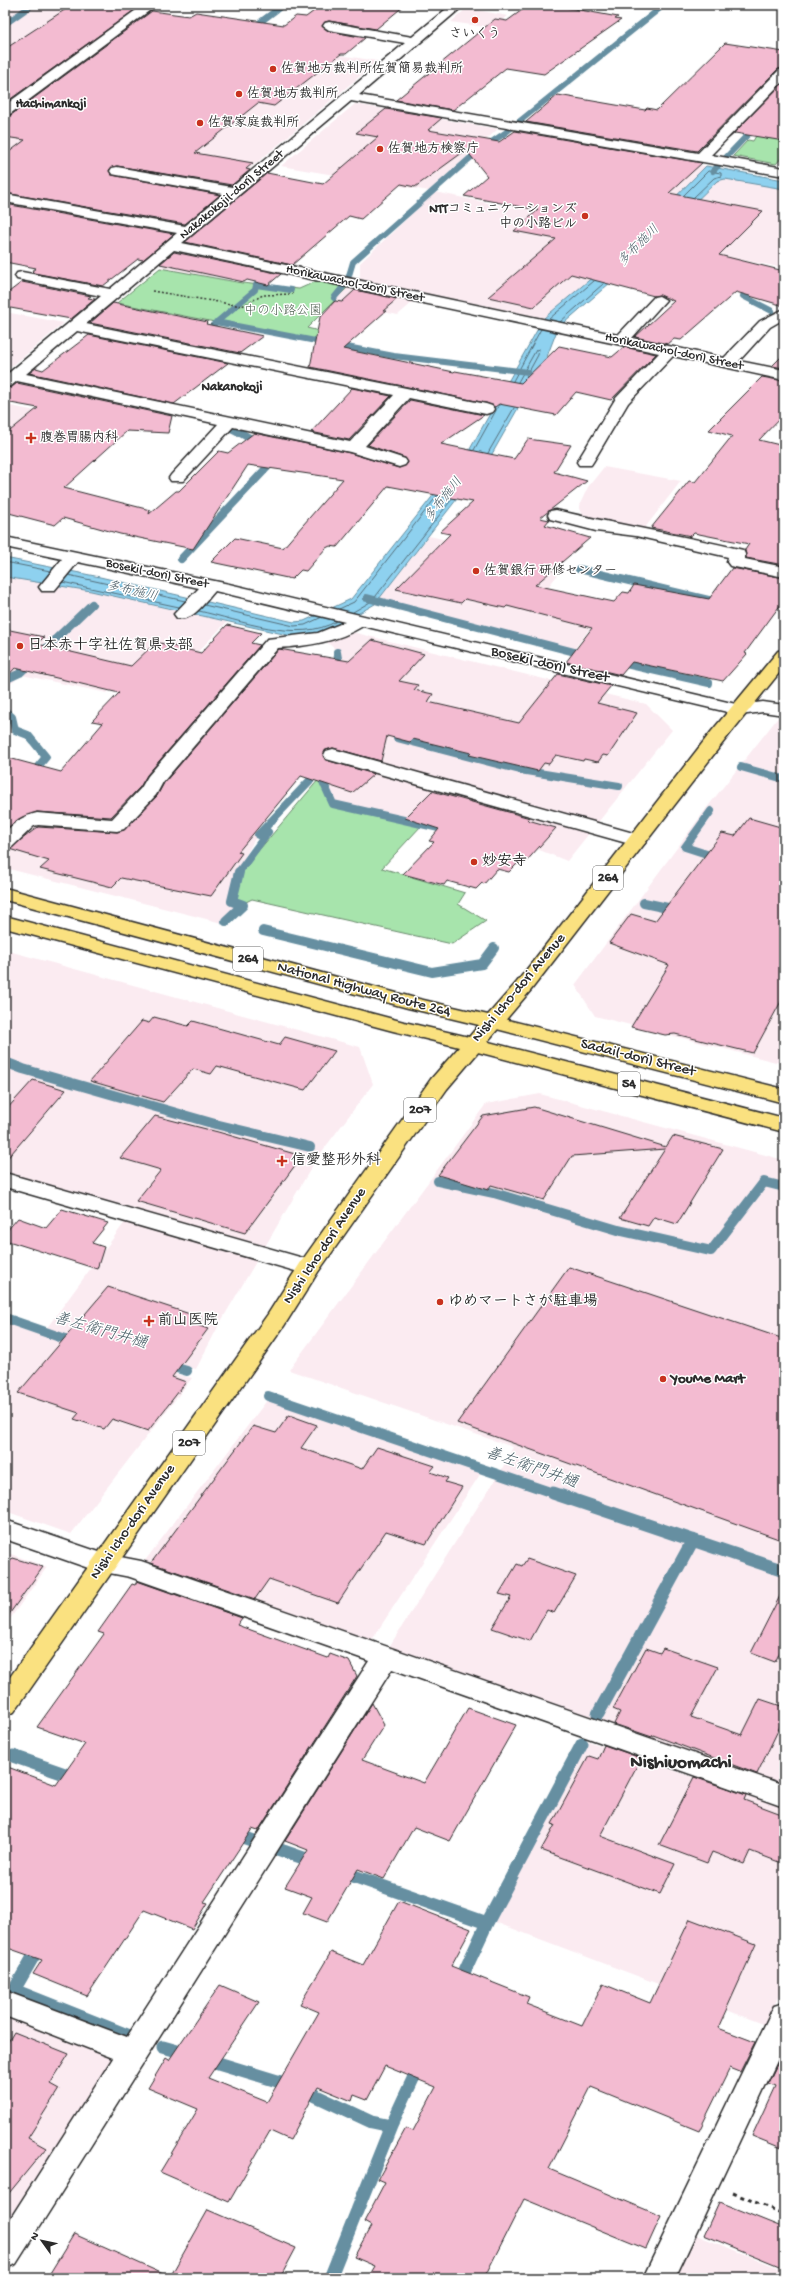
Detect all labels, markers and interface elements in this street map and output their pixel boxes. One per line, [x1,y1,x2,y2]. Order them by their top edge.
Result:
marker: さいくう [470,15,480,25]
place label: さいくう [449,27,501,42]
place label: 佐賀地方裁判所佐賀簡易裁判所 [281,61,463,77]
marker: 佐賀地方裁判所佐賀簡易裁判所 [268,64,278,74]
place label: 佐賀地方裁判所 [247,86,338,102]
marker: 佐賀地方裁判所 [234,89,244,99]
district label: Hachimankoji [16,97,86,112]
place label: 佐賀家庭裁判所 [208,115,299,131]
marker: 佐賀家庭裁判所 [195,118,205,128]
place label: 佐賀地方検察庁 [388,141,479,157]
marker: 佐賀地方検察庁 [375,144,385,154]
street label: Nakakokoji(-dori) Street [177,146,288,243]
place label: NTTコミュニケーションズ 中の小路ビル [429,202,577,232]
marker: NTTコミュニケーションズ 中の小路ビル [580,211,590,221]
water label: 多布施川 [615,222,663,270]
street label: Horikawacho(-dori) Street [284,262,427,306]
park label: 中の小路公園 [244,303,322,319]
street label: Horikawacho(-dori) Street [603,330,746,374]
district label: Nakanokoji [202,380,263,395]
place label: 腹巻胃腸内科 [40,430,119,446]
marker: 腹巻胃腸内科 [25,432,37,444]
water label: 多布施川 [421,474,466,525]
street label: Boseki(-dori) Street [103,556,211,593]
place label: 佐賀銀行 研修センター [484,563,617,579]
marker: 佐賀銀行 研修センター [471,566,481,576]
water label: 多布施川 [105,578,159,605]
place label: 日本赤十字社佐賀県支部 [28,636,193,655]
marker: 日本赤十字社佐賀県支部 [15,641,25,651]
street label: Boseki(-dori) Street [488,642,613,688]
place label: 妙安寺 [482,852,527,871]
marker: 妙安寺 [469,857,479,867]
road number: 264 [593,866,623,890]
street label: Nishi Icho-dori Avenue [468,930,570,1046]
road number: 264 [233,947,263,971]
street label: National Highway Route 264 [275,958,453,1022]
street label: Sadai(-dori) Street [579,1035,699,1081]
road number: 54 [618,1072,640,1096]
road number: 207 [404,1098,436,1122]
place label: 信愛整形外科 [291,1151,381,1170]
marker: 信愛整形外科 [276,1155,288,1167]
street label: Nishi Icho-dori Avenue [279,1184,371,1308]
place label: ゆめマートさが駐車場 [448,1292,598,1311]
marker: ゆめマートさが駐車場 [435,1297,445,1307]
water label: 善左衛門井樋 [51,1309,150,1355]
place label: 前山医院 [158,1311,218,1330]
marker: 前山医院 [143,1315,155,1327]
place label: YouMe Mart [669,1370,747,1388]
marker: YouMe Mart [658,1374,668,1384]
road number: 207 [173,1431,205,1455]
water label: 善左衛門井樋 [483,1443,581,1494]
street label: Nishi Icho-dori Avenue [86,1461,180,1583]
district label: Nishiuomachi [630,1752,732,1775]
north arrow [22,2221,62,2261]
text: N [28,2230,42,2243]

